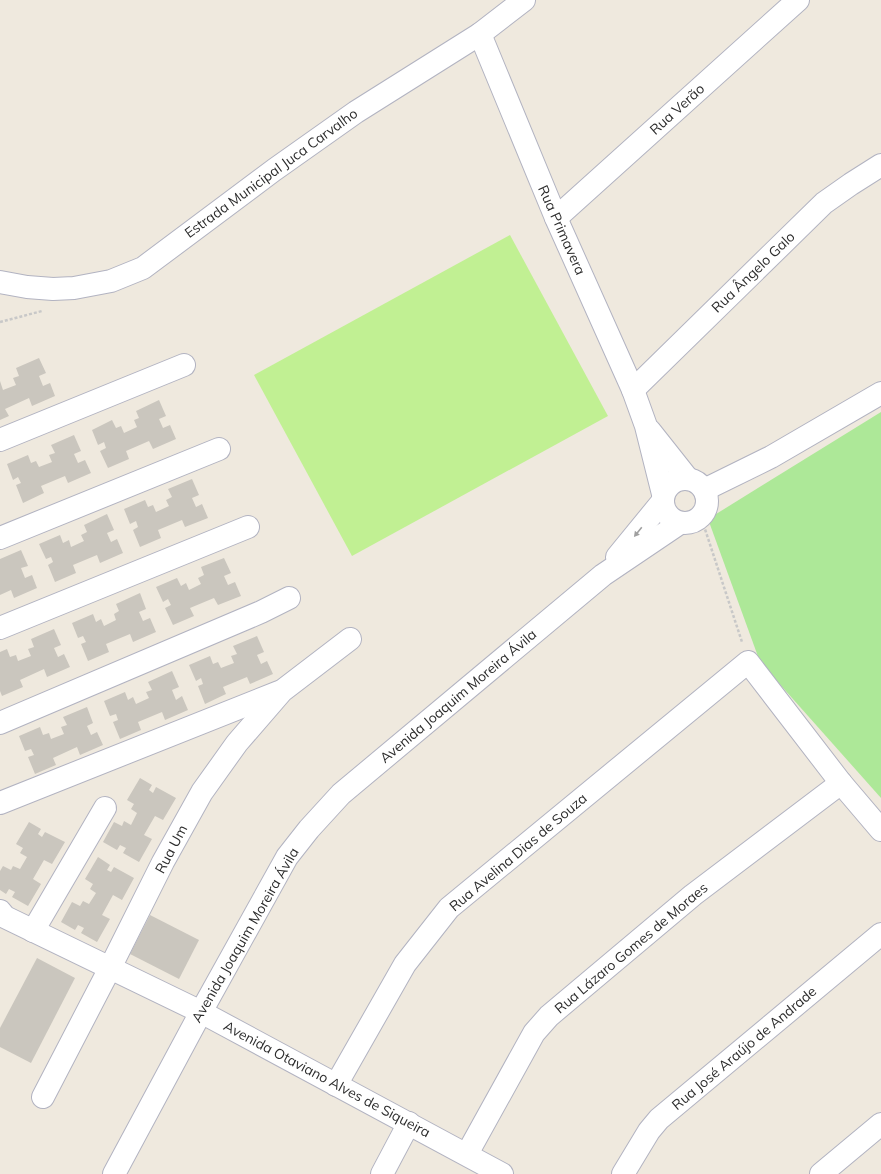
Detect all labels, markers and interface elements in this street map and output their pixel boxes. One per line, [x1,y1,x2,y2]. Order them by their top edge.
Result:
street label: Rua Verão [646,80,708,138]
street label: Estrada Municipal Juca Carvalho [181,104,361,242]
street label: Rua Primavera [534,182,590,278]
street label: Rua Ângelo Galo [707,228,799,316]
one-way arrow [633,527,642,538]
street label: Avenida Joaquim Moreira Ávila [376,625,540,767]
street label: Rua Avelina Dias de Souza [445,789,591,915]
street label: Rua Um [151,822,191,876]
street label: Avenida Joaquim Moreira Ávila [187,844,303,1026]
street label: Rua Lázaro Gomes de Moraes [551,879,711,1017]
street label: Rua José Araújo de Andrade [668,982,820,1114]
street label: Avenida Otaviano Alves de Siqueira [221,1017,433,1141]

